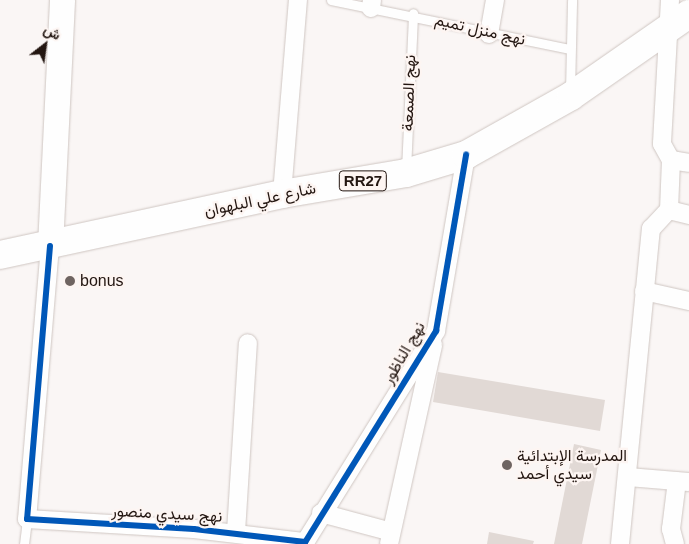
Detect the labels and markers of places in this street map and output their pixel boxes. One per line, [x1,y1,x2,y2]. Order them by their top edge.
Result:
place label: bonus [80,271,124,291]
marker: bonus [64,275,76,287]
place label: المدرسة الإبتدائية سيدي أحمد [517,446,627,484]
marker: المدرسة الإبتدائية سيدي أحمد [501,459,513,471]

